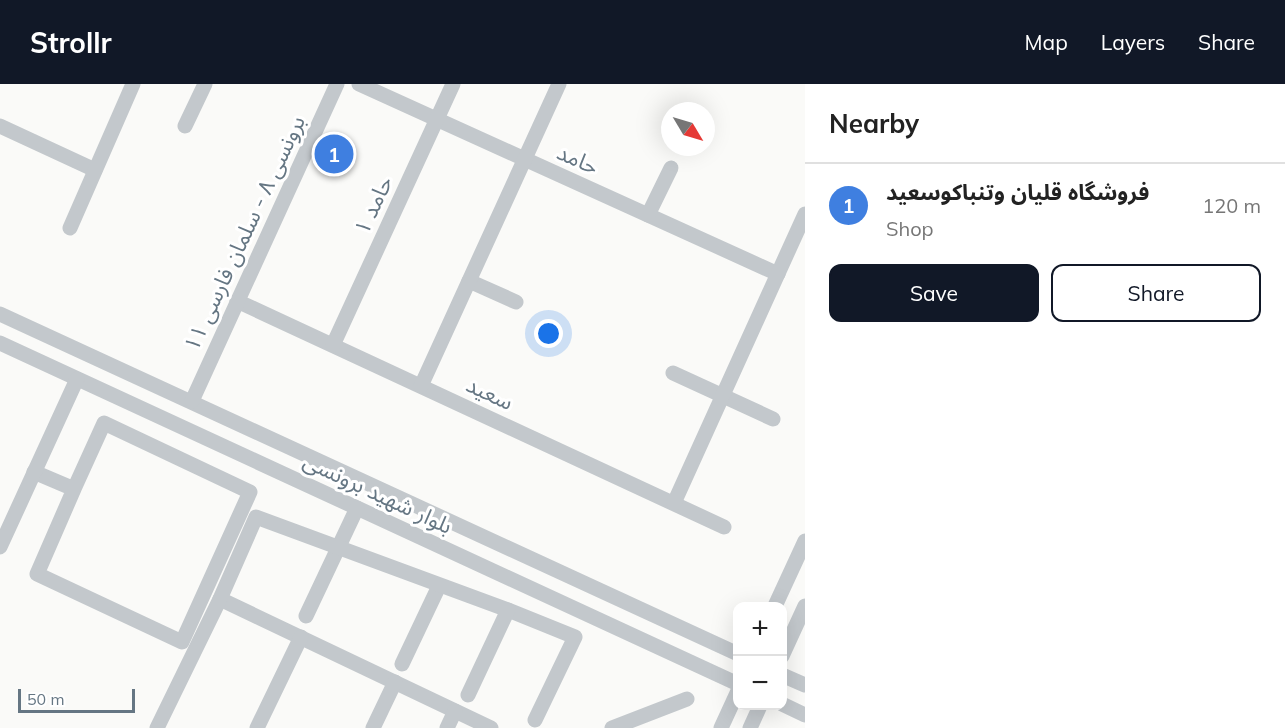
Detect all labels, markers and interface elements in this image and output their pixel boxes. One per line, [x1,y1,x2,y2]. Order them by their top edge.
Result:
text: Strollr [30,25,112,60]
text: Map [1025,29,1068,55]
text: Layers [1101,29,1165,55]
text: Share [1198,29,1255,55]
north arrow [661,102,715,156]
text: Nearby [829,107,919,140]
street label: برونسی ۸ - سلمان فارسی ۱۱ [177,111,311,355]
pin: 1 [314,132,354,176]
street label: حامد [553,138,603,180]
street label: حامد ۱ [347,171,399,239]
text: فروشگاه قلیان وتنباکوسعید [886,178,1149,206]
text: 1 [843,193,855,218]
text: 120 m [1202,193,1261,218]
text: Shop [886,216,934,241]
button: Save [829,264,1039,322]
button: Share [1051,264,1261,322]
your location [534,319,563,348]
street label: سعید [462,370,518,416]
street label: بلوار شهید برونسی [299,446,457,540]
map controls [733,602,787,710]
button: + [733,602,787,656]
button: − [733,656,787,710]
scale bar [18,686,135,714]
text: 50 m [27,689,64,709]

